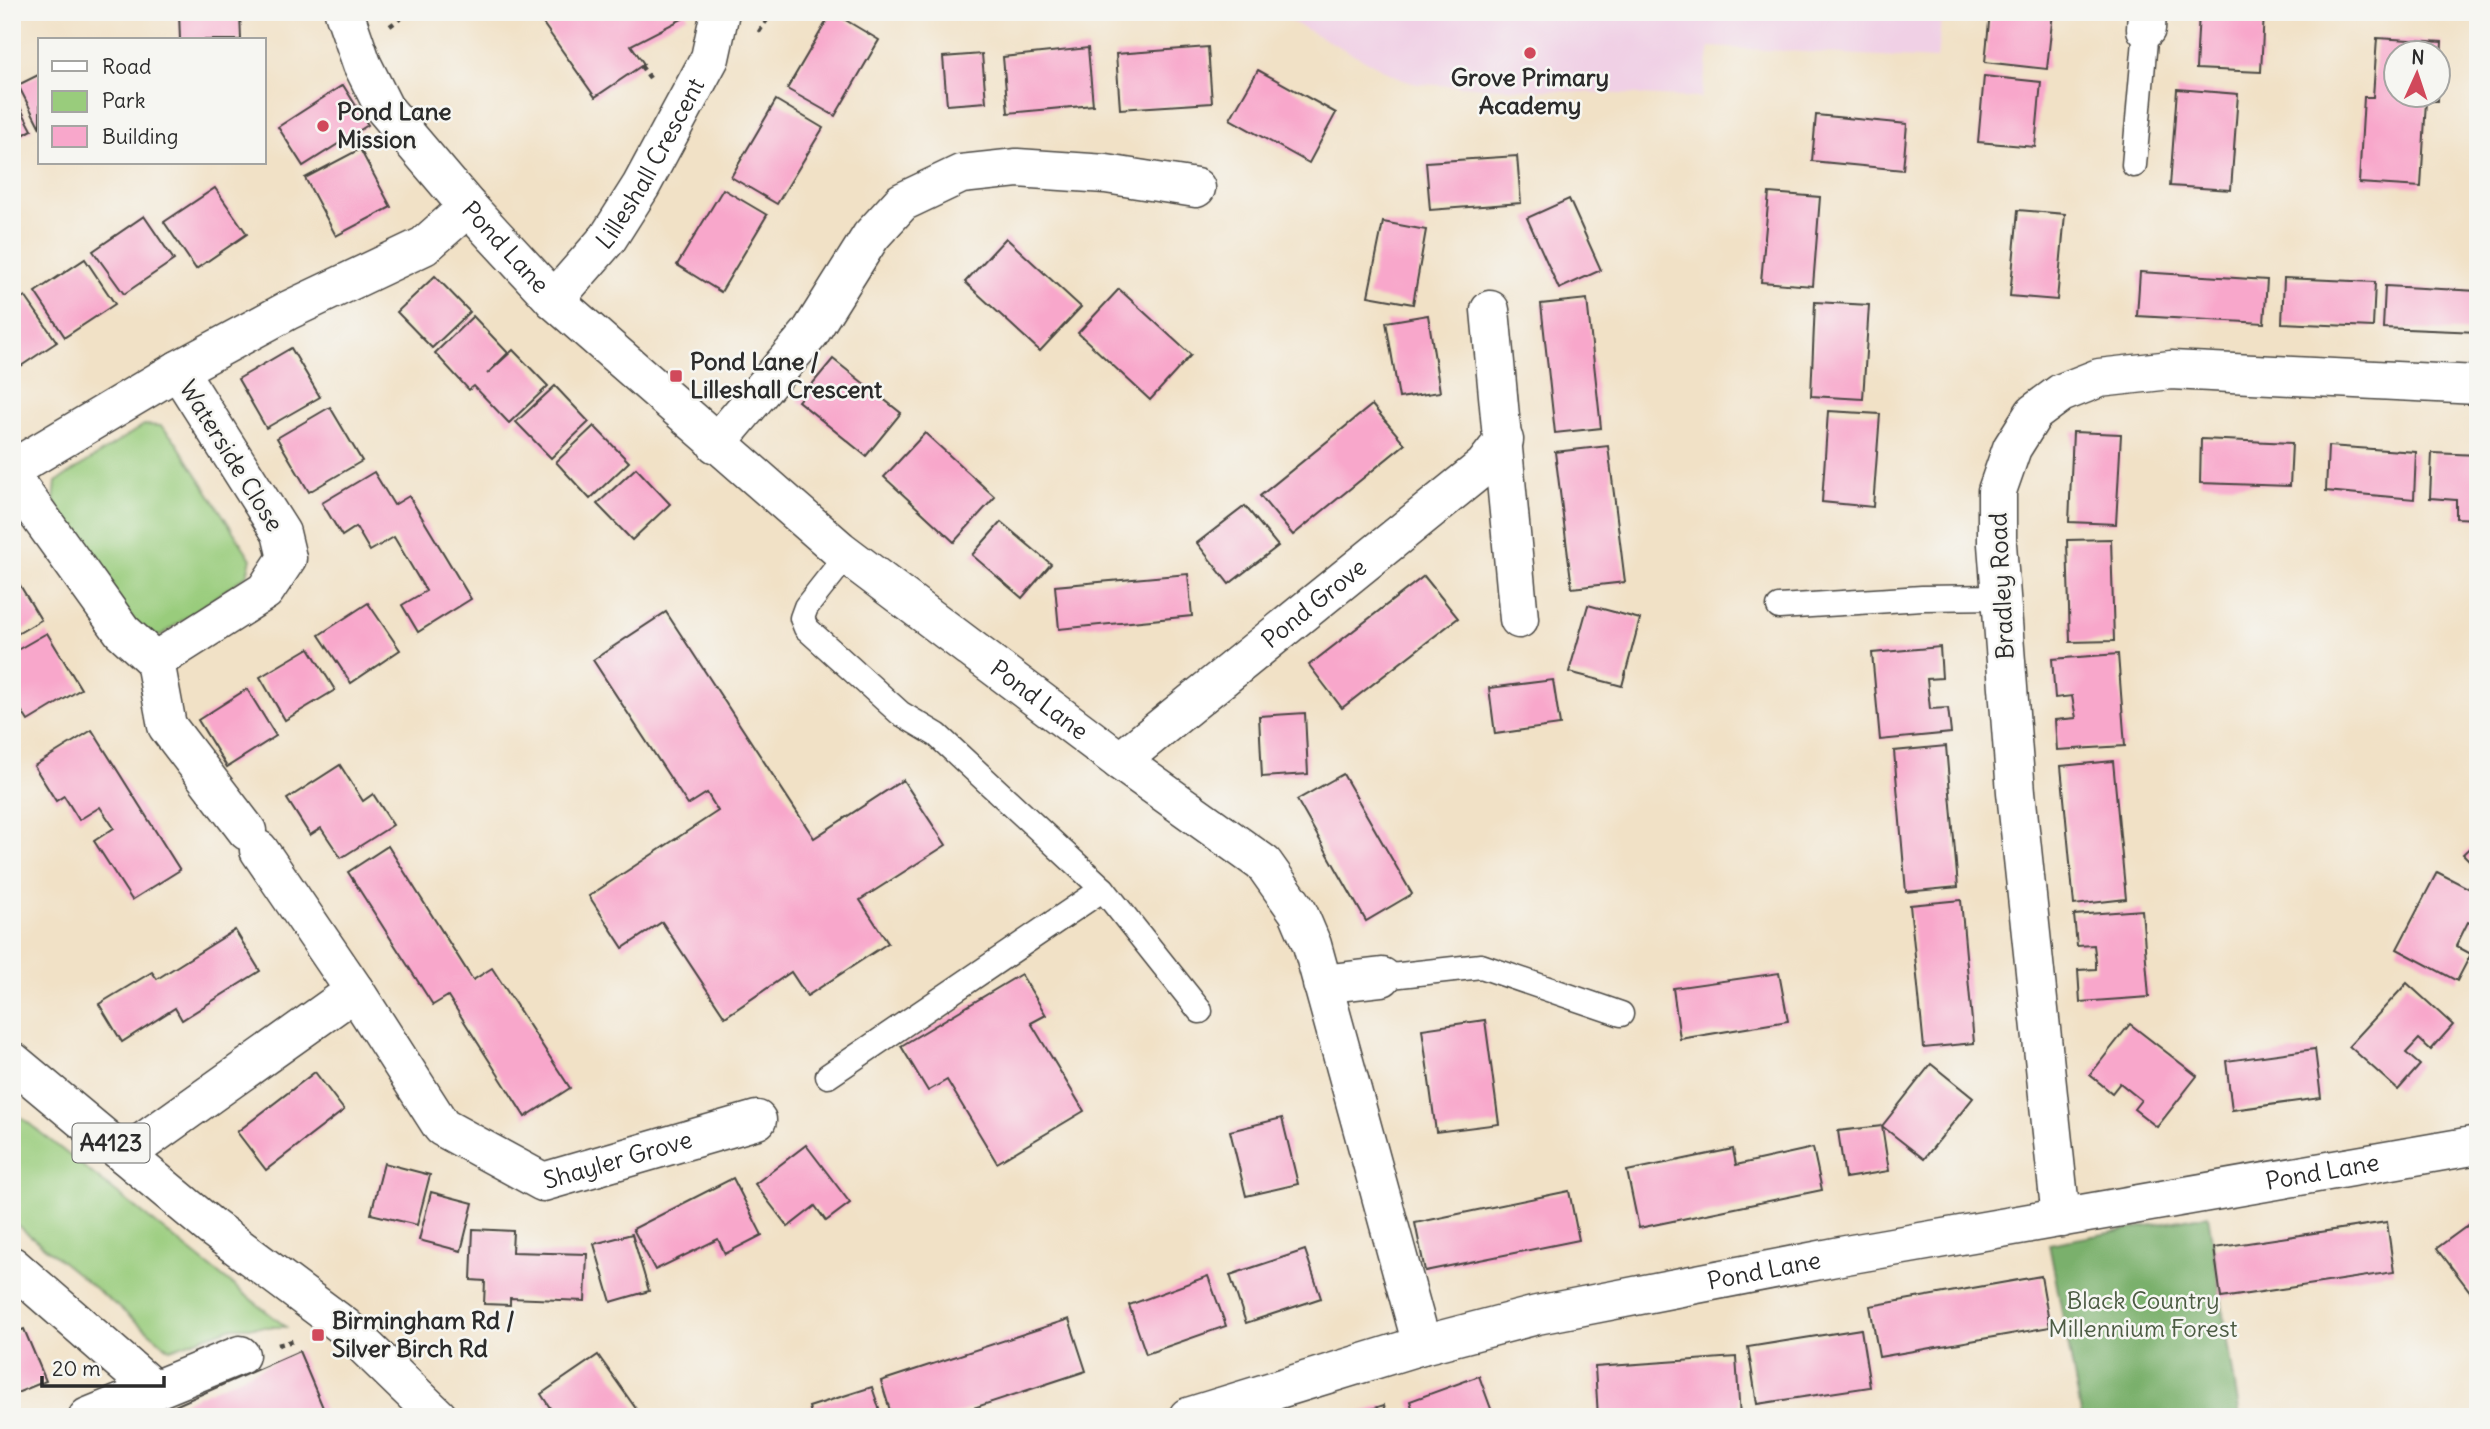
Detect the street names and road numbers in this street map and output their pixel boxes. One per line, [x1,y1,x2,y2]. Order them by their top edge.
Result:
street label: Lilleshall Crescent [589,72,710,255]
street label: Pond Lane [456,194,556,299]
street label: Waterside Close [173,374,290,537]
street label: Bradley Road [1982,512,2020,660]
street label: Pond Grove [1255,551,1372,654]
street label: Pond Lane [985,653,1095,746]
road number: A4123 [72,1124,150,1162]
street label: Shayler Grove [540,1124,695,1195]
street label: Pond Lane [2263,1146,2381,1196]
street label: Pond Lane [1705,1244,1823,1296]

